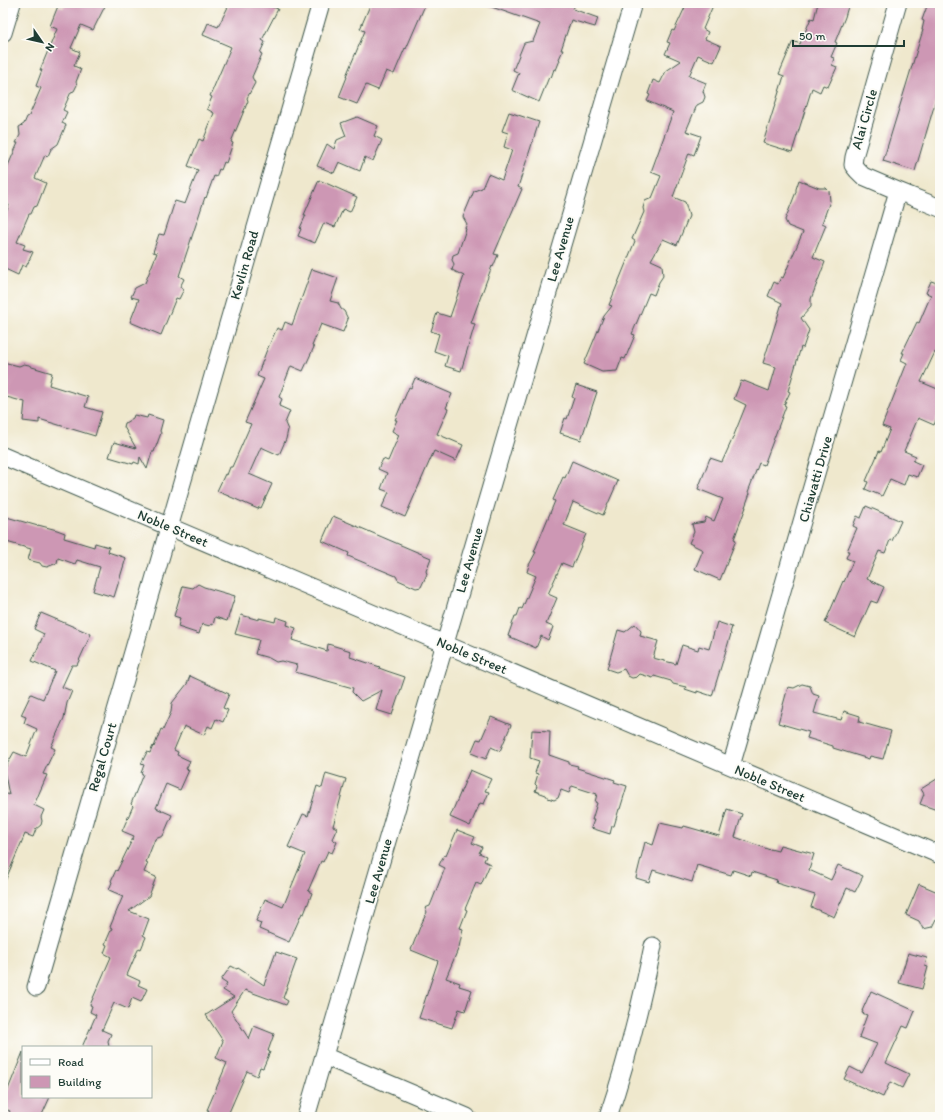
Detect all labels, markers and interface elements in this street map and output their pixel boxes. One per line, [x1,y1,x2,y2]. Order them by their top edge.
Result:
north arrow [22,22,62,62]
scale bar [793,22,904,48]
text: 50 m [799,29,825,43]
text: N [42,41,57,54]
street label: Alai Circle [848,87,881,151]
street label: Lee Avenue [543,214,578,284]
street label: Kevlin Road [226,228,263,302]
street label: Chiavatti Drive [795,434,836,524]
street label: Noble Street [135,506,211,551]
street label: Lee Avenue [452,525,487,595]
street label: Noble Street [434,633,510,678]
street label: Regal Court [85,721,120,794]
street label: Noble Street [732,761,808,806]
street label: Lee Avenue [361,836,396,906]
legend [22,1046,152,1098]
text: Road [58,1055,84,1069]
text: Building [58,1075,102,1089]

